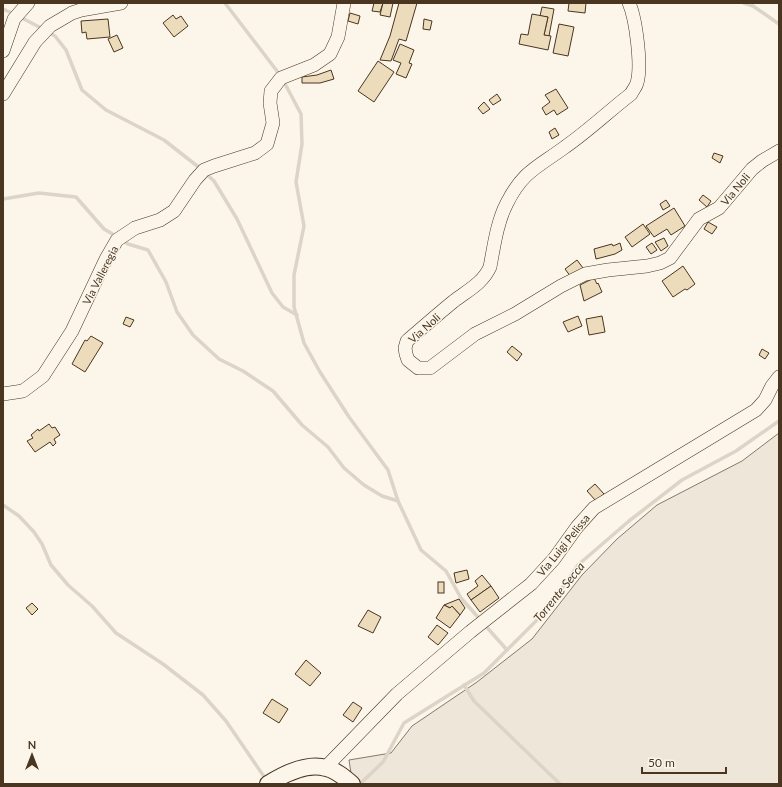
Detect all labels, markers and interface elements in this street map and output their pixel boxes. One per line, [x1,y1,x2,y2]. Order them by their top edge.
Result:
street label: Via Noli [718,170,752,208]
street label: Via Valleregia [80,243,120,307]
street label: Via Noli [406,310,443,346]
street label: Via Luigi Pelissa [534,511,592,579]
water label: Torrente Secca [530,559,588,625]
north arrow [12,735,52,775]
text: N [28,738,36,751]
scale bar [642,749,726,775]
text: 50 m [648,755,675,770]

